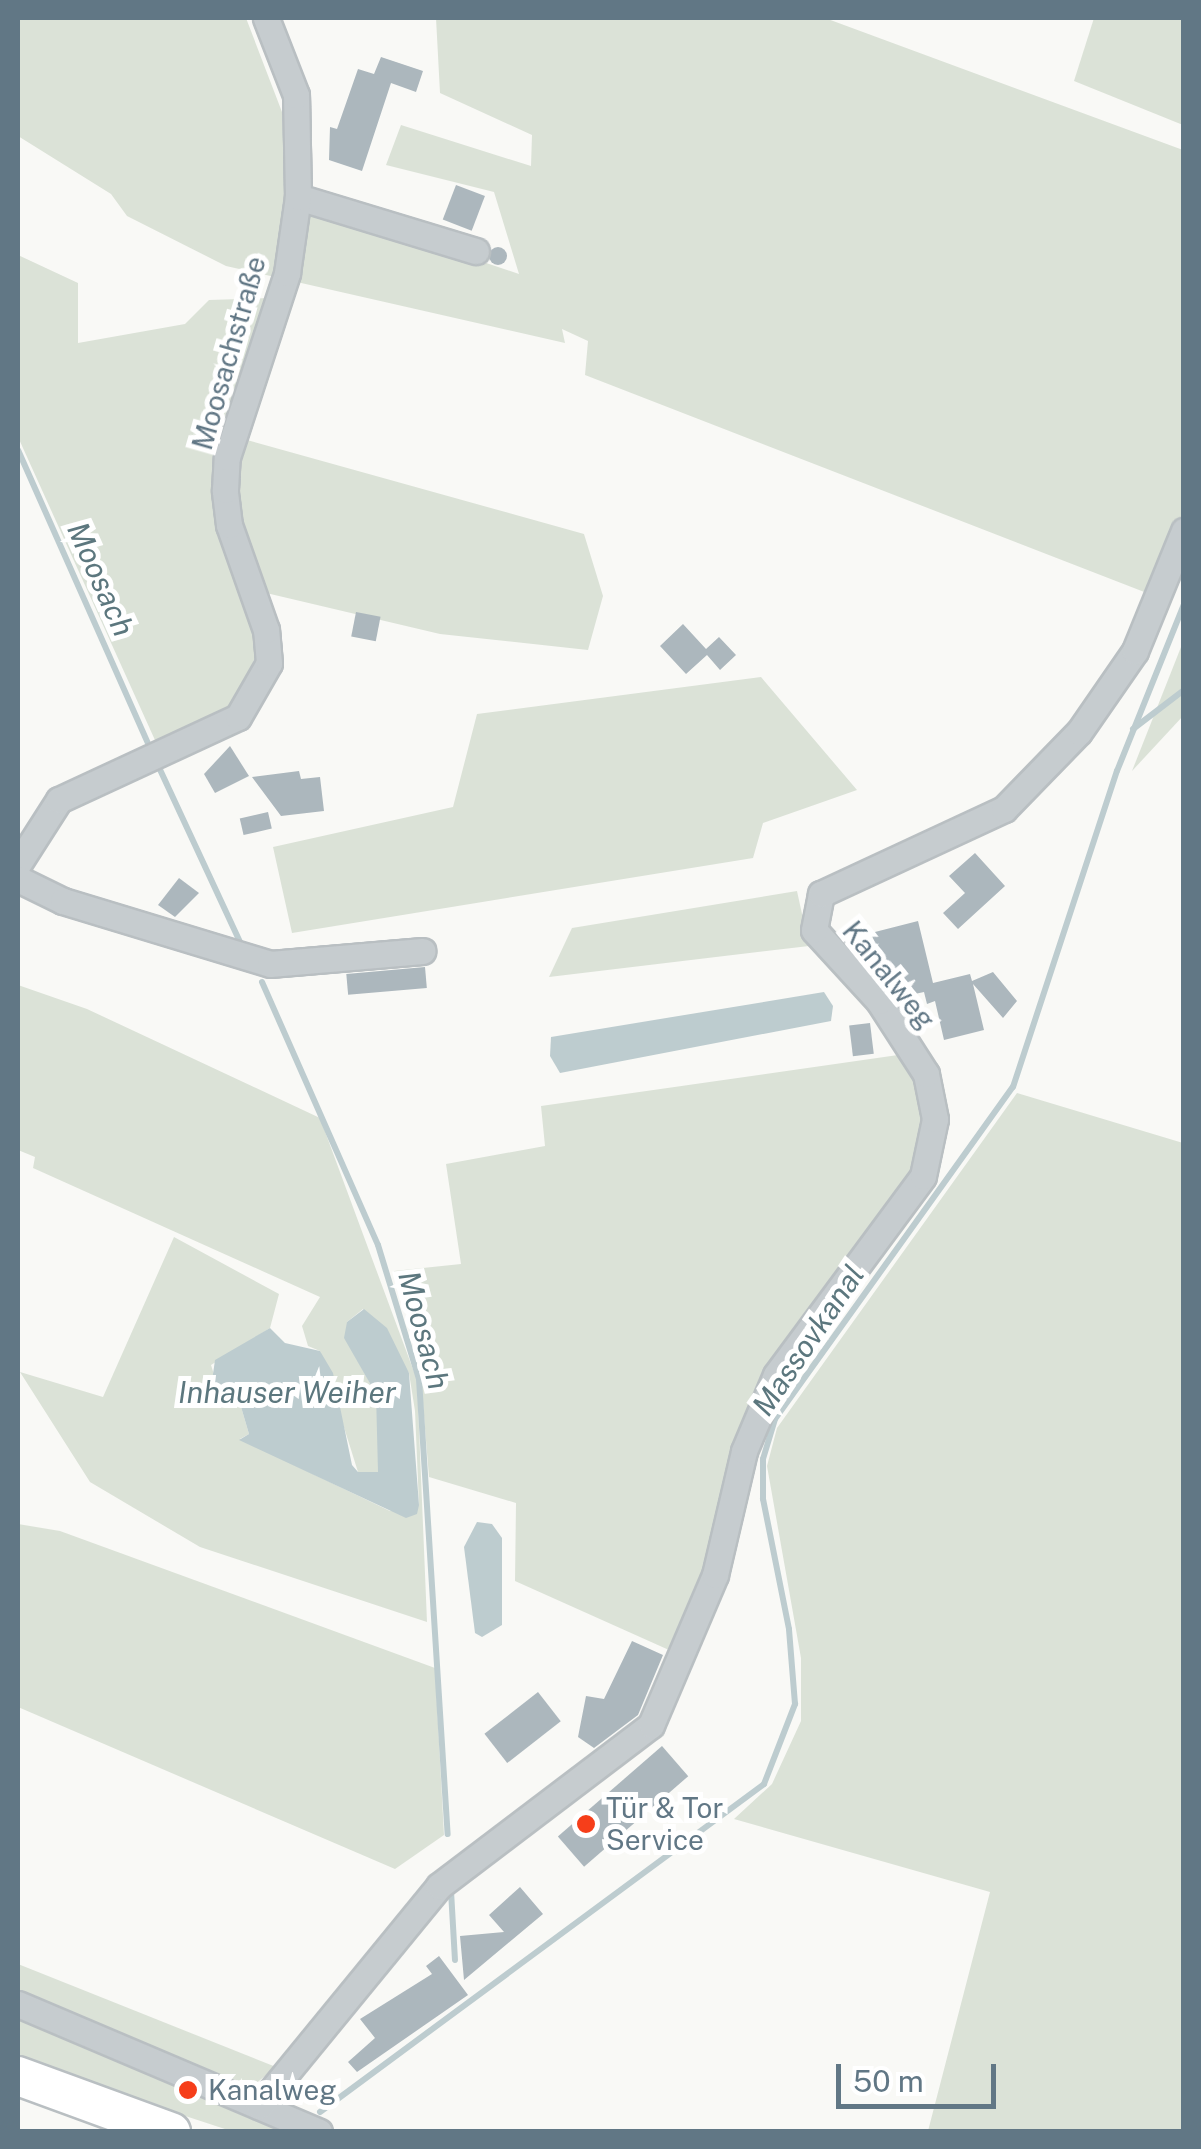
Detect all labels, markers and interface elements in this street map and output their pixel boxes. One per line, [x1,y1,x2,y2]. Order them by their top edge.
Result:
street label: Moosachstraße [185,252,273,454]
water label: Moosach [60,516,142,642]
street label: Kanalweg [835,914,943,1036]
water label: Massovkanal [744,1258,872,1422]
water label: Moosach [391,1267,457,1393]
water label: Inhauser Weiher [178,1374,396,1410]
place label: Tür & Tor Service [606,1791,723,1857]
marker: Tür & Tor Service [575,1813,597,1835]
scale bar [841,2044,1001,2106]
text: 50 m [853,2063,924,2099]
place label: Kanalweg [208,2073,337,2107]
marker: Kanalweg [177,2079,199,2101]

